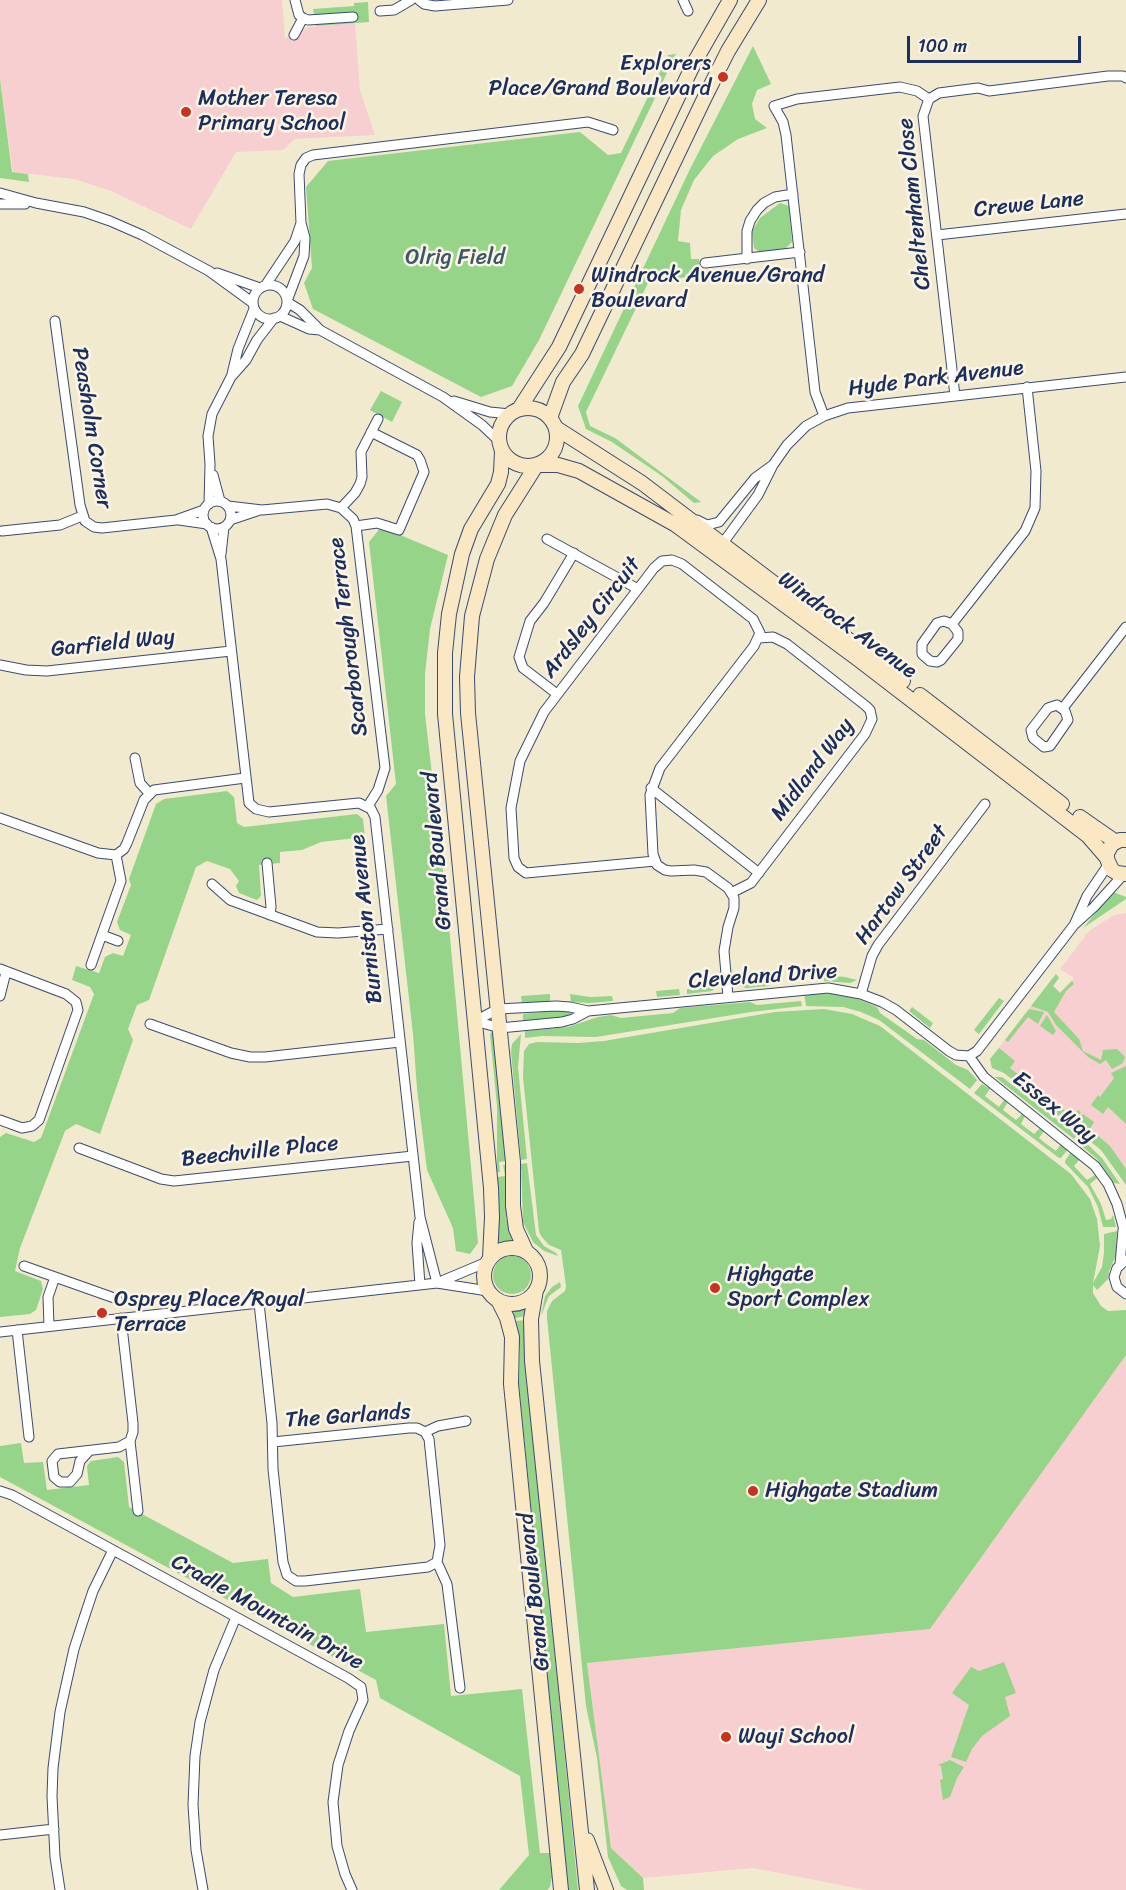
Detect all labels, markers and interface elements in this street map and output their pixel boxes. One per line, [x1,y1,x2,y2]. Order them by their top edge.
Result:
scale bar [910,24,1084,62]
text: 100 m [918,30,967,62]
place label: Explorers Place/Grand Boulevard [489,51,711,102]
marker: Explorers Place/Grand Boulevard [716,70,730,84]
place label: Mother Teresa Primary School [198,86,345,138]
marker: Mother Teresa Primary School [179,105,193,119]
street label: Cheltenham Close [893,117,937,291]
street label: Crewe Lane [973,186,1085,224]
park label: Olrig Field [405,245,505,271]
place label: Windrock Avenue/Grand Boulevard [591,263,824,314]
marker: Windrock Avenue/Grand Boulevard [572,282,586,296]
street label: Peasholm Corner [65,345,117,511]
street label: Hyde Park Avenue [847,355,1025,403]
street label: Scarborough Terrace [324,536,374,738]
street label: Ardsley Circuit [537,553,647,683]
street label: Windrock Avenue [772,567,922,685]
street label: Garfield Way [50,624,176,664]
street label: Midland Way [766,713,860,827]
street label: Grand Boulevard [418,771,458,931]
street label: Hartow Street [850,820,954,950]
street label: Burniston Avenue [345,833,389,1005]
street label: Cleveland Drive [688,959,838,995]
street label: Essex Way [1007,1066,1101,1150]
street label: Beechville Place [180,1131,340,1173]
place label: Highgate Sport Complex [727,1262,869,1314]
marker: Highgate Sport Complex [708,1281,722,1295]
place label: Osprey Place/Royal Terrace [114,1287,305,1338]
marker: Osprey Place/Royal Terrace [95,1306,109,1320]
street label: The Garlands [284,1399,412,1435]
place label: Highgate Stadium [765,1478,938,1504]
marker: Highgate Stadium [746,1484,760,1498]
street label: Grand Boulevard [514,1512,556,1672]
street label: Cradle Mountain Drive [166,1549,368,1677]
place label: Wayi School [738,1724,854,1750]
marker: Wayi School [719,1730,733,1744]

